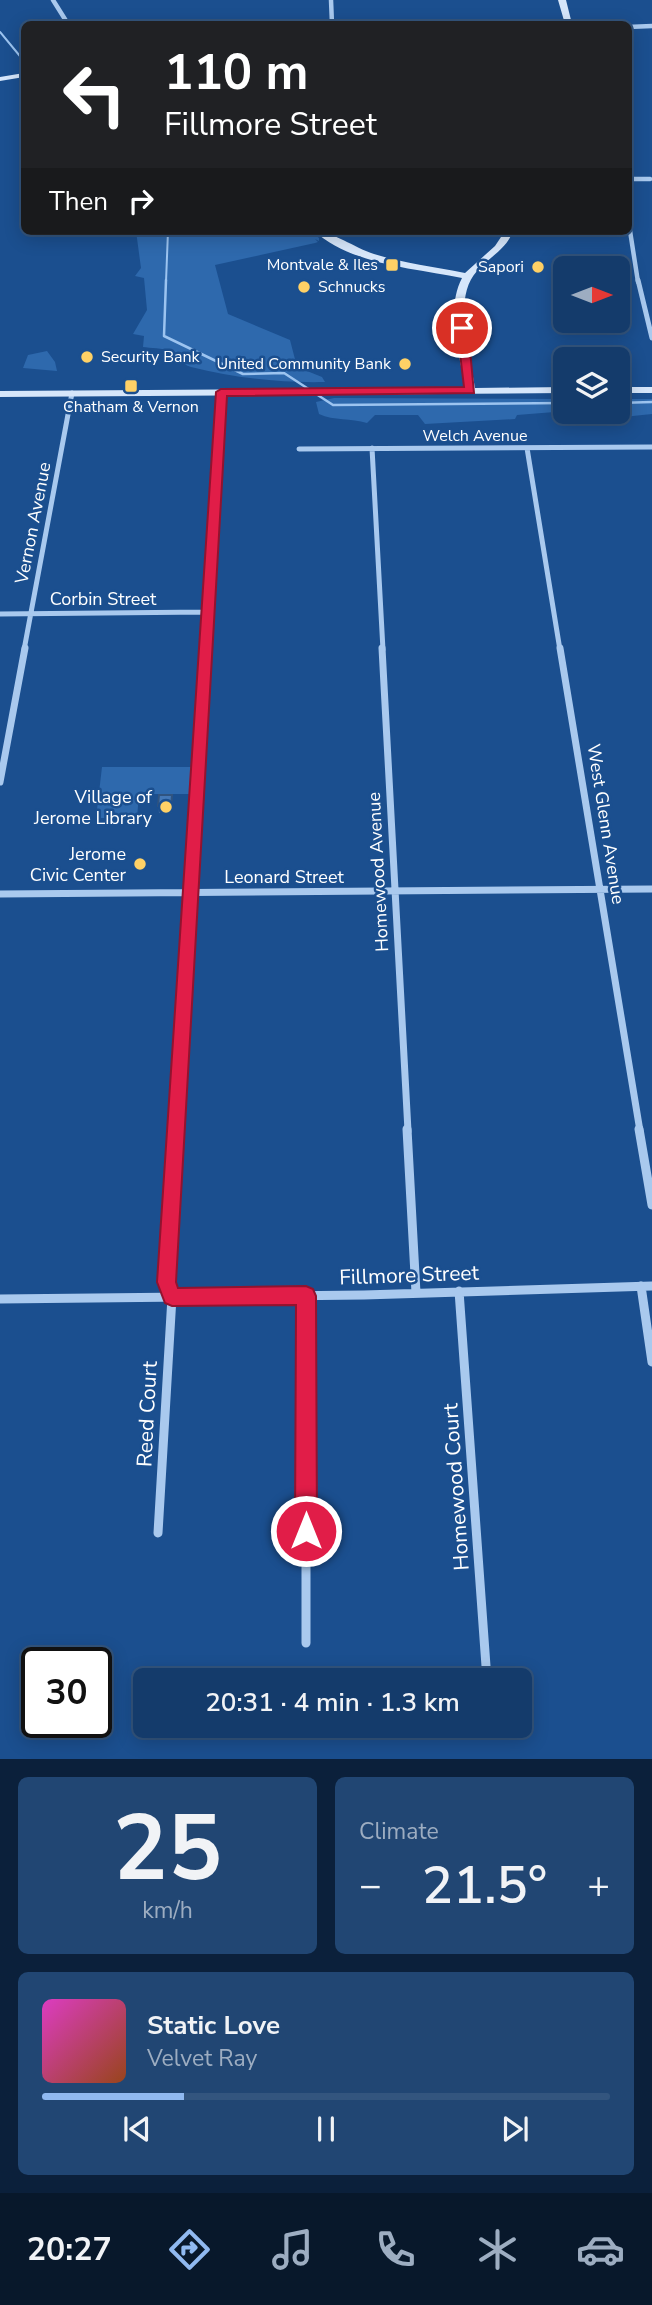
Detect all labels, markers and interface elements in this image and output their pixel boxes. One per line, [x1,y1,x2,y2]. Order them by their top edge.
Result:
text: 110 m [164,39,308,106]
icon: left [49,49,140,140]
text: Fillmore Street [164,103,377,146]
icon: right [122,182,160,220]
text: Then [49,184,108,219]
place label: Montvale & Iles [267,254,378,276]
place label: Sapori [478,256,524,278]
north arrow [553,256,630,332]
map controls [553,256,630,424]
marker: Montvale & Iles [384,257,400,273]
marker: Sapori [530,259,546,275]
place label: Schnucks [318,276,385,298]
marker: Schnucks [296,279,312,295]
pin [432,298,492,358]
icon: arrive [443,309,481,347]
place label: Security Bank [101,346,201,368]
button: layers [553,347,630,424]
marker: Security Bank [79,349,95,365]
place label: United Community Bank [216,353,392,375]
marker: United Community Bank [397,356,413,372]
marker: Chatham & Vernon [123,378,139,394]
place label: Chatham & Vernon [63,396,199,418]
street label: Welch Avenue [423,425,527,447]
street label: Vernon Avenue [9,460,57,587]
street label: Corbin Street [50,587,157,611]
street label: West Glenn Avenue [581,742,631,906]
place label: Village of Jerome Library [33,785,153,830]
street label: Homewood Avenue [362,791,394,953]
marker: Village of Jerome Library [158,799,174,815]
place label: Jerome Civic Center [30,842,127,887]
marker: Jerome Civic Center [132,856,148,872]
street label: Leonard Street [224,865,344,889]
street label: Fillmore Street [339,1259,480,1291]
street label: Reed Court [130,1360,164,1468]
street label: Homewood Court [436,1402,476,1571]
position arrow [269,1494,343,1568]
speed limit sign: 30 [21,1647,112,1738]
text: 20:31 · 4 min · 1.3 km [205,1685,460,1720]
text: 25 [113,1787,222,1911]
text: Climate [359,1816,439,1847]
text: 21.5° [422,1850,547,1921]
text: − [359,1860,382,1911]
text: + [587,1860,610,1911]
text: km/h [142,1895,193,1926]
text: Static Love [147,2008,280,2043]
text: Velvet Ray [147,2043,257,2074]
icon: previous [118,2110,156,2148]
icon: pause [307,2110,345,2148]
icon: next [496,2110,534,2148]
icon: directions [165,2225,214,2274]
icon: music [268,2225,317,2274]
icon: phone [371,2225,420,2274]
icon: climate [473,2225,522,2274]
icon: car [576,2225,625,2274]
text: 20:27 [27,2228,112,2271]

